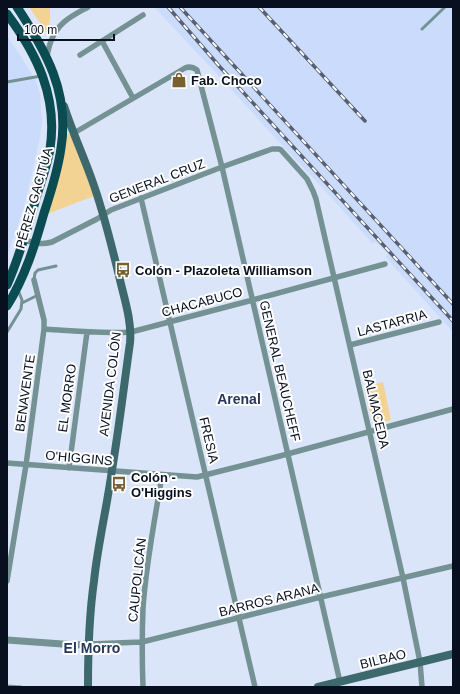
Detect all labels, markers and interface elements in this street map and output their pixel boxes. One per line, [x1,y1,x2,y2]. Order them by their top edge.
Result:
scale bar [18,16,114,42]
text: 100 m [24,23,57,37]
shop icon: Fab. Choco [170,71,188,89]
place label: Fab. Choco [191,73,262,88]
street label: PÉREZ GACITÚA [12,145,56,250]
street label: GENERAL CRUZ [107,156,207,206]
bus stop icon: Colón - Plazoleta Williamson [114,261,132,279]
place label: Colón - Plazoleta Williamson [135,263,312,278]
street label: CHACABUCO [160,284,244,320]
street label: GENERAL BEAUCHEFF [256,299,304,443]
street label: LASTARRIA [356,306,429,339]
street label: AVENIDA COLÓN [96,331,124,437]
street label: BENAVENTE [12,353,38,433]
street label: EL MORRO [55,363,79,433]
street label: BALMACEDA [360,368,392,450]
district label: Arenal [217,391,261,407]
street label: FRESIA [196,415,222,465]
street label: O'HIGGINS [45,448,114,468]
place label: Colón - O'Higgins [131,470,192,500]
bus stop icon: Colón - O'Higgins [110,475,128,493]
street label: CAUPOLICÁN [125,537,149,623]
street label: BARROS ARANA [217,580,321,620]
district label: El Morro [64,640,120,656]
street label: BILBAO [358,646,408,672]

